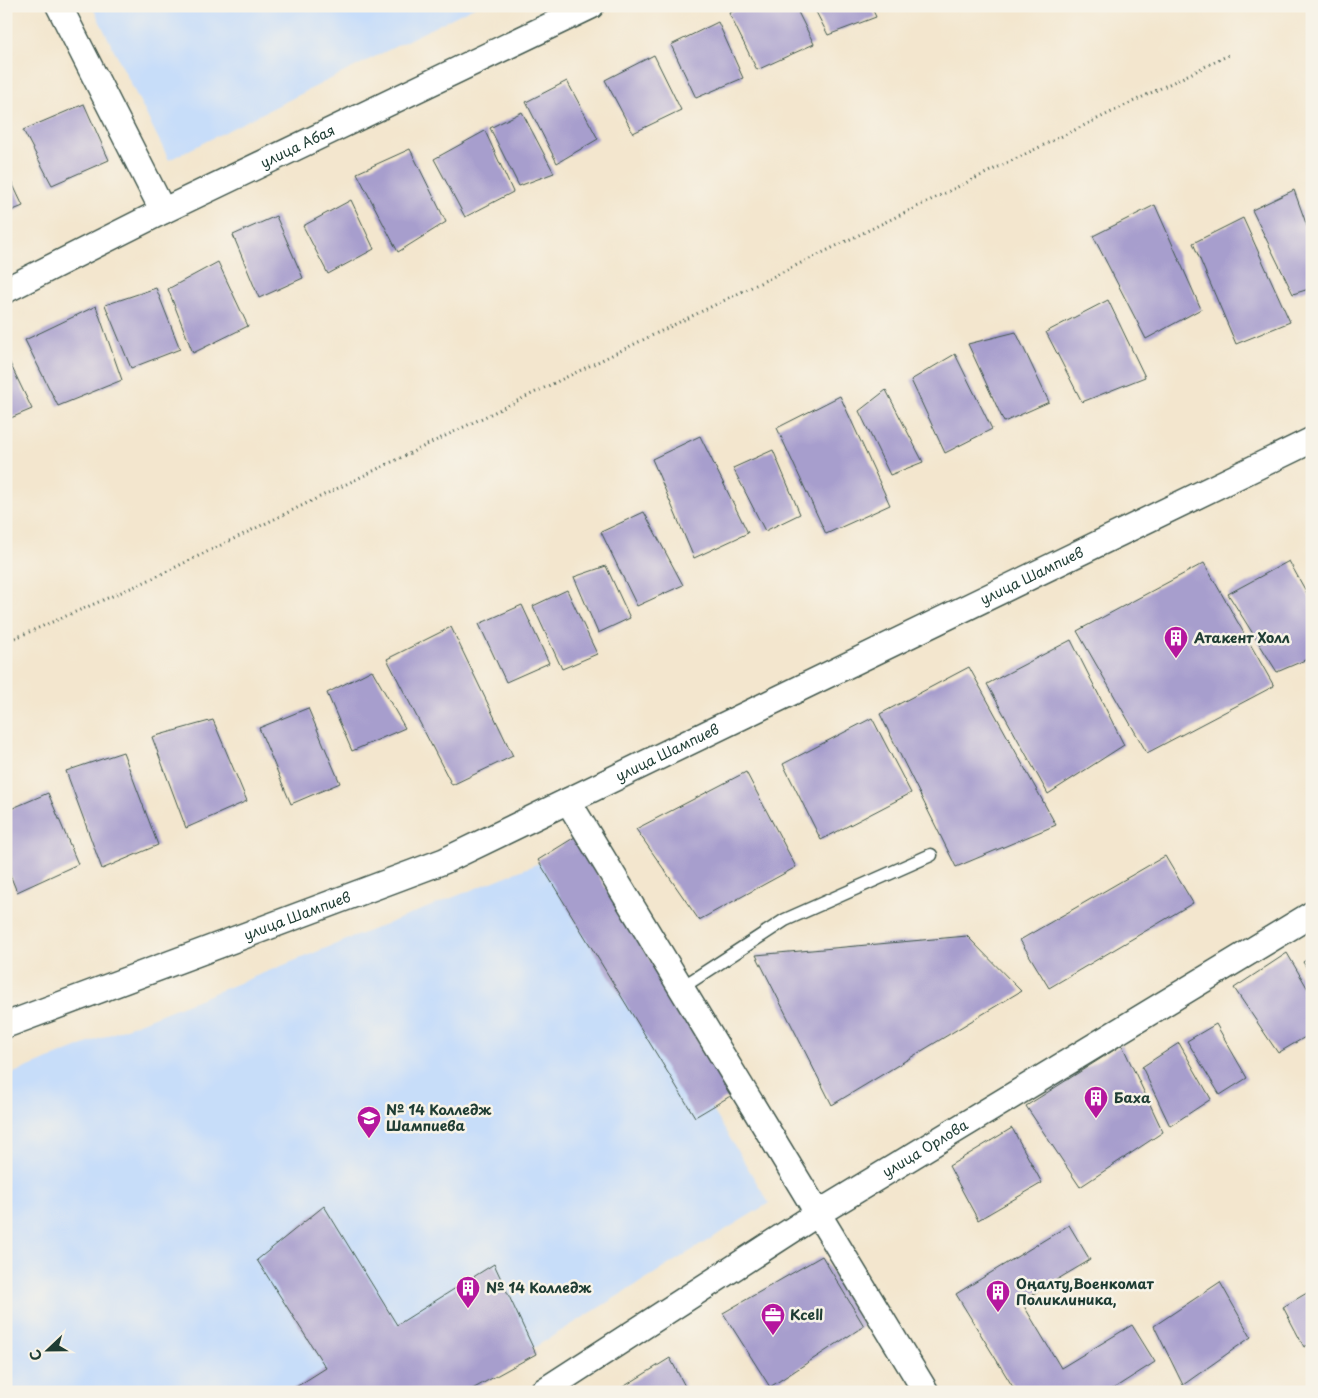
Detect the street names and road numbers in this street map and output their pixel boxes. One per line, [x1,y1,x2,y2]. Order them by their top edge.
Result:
street label: улица Абая [257,119,338,173]
street label: улица Шампиев [976,541,1087,610]
street label: улица Шампиев [612,718,723,786]
street label: улица Шампиев [241,886,354,945]
street label: улица Орлова [878,1114,972,1182]

